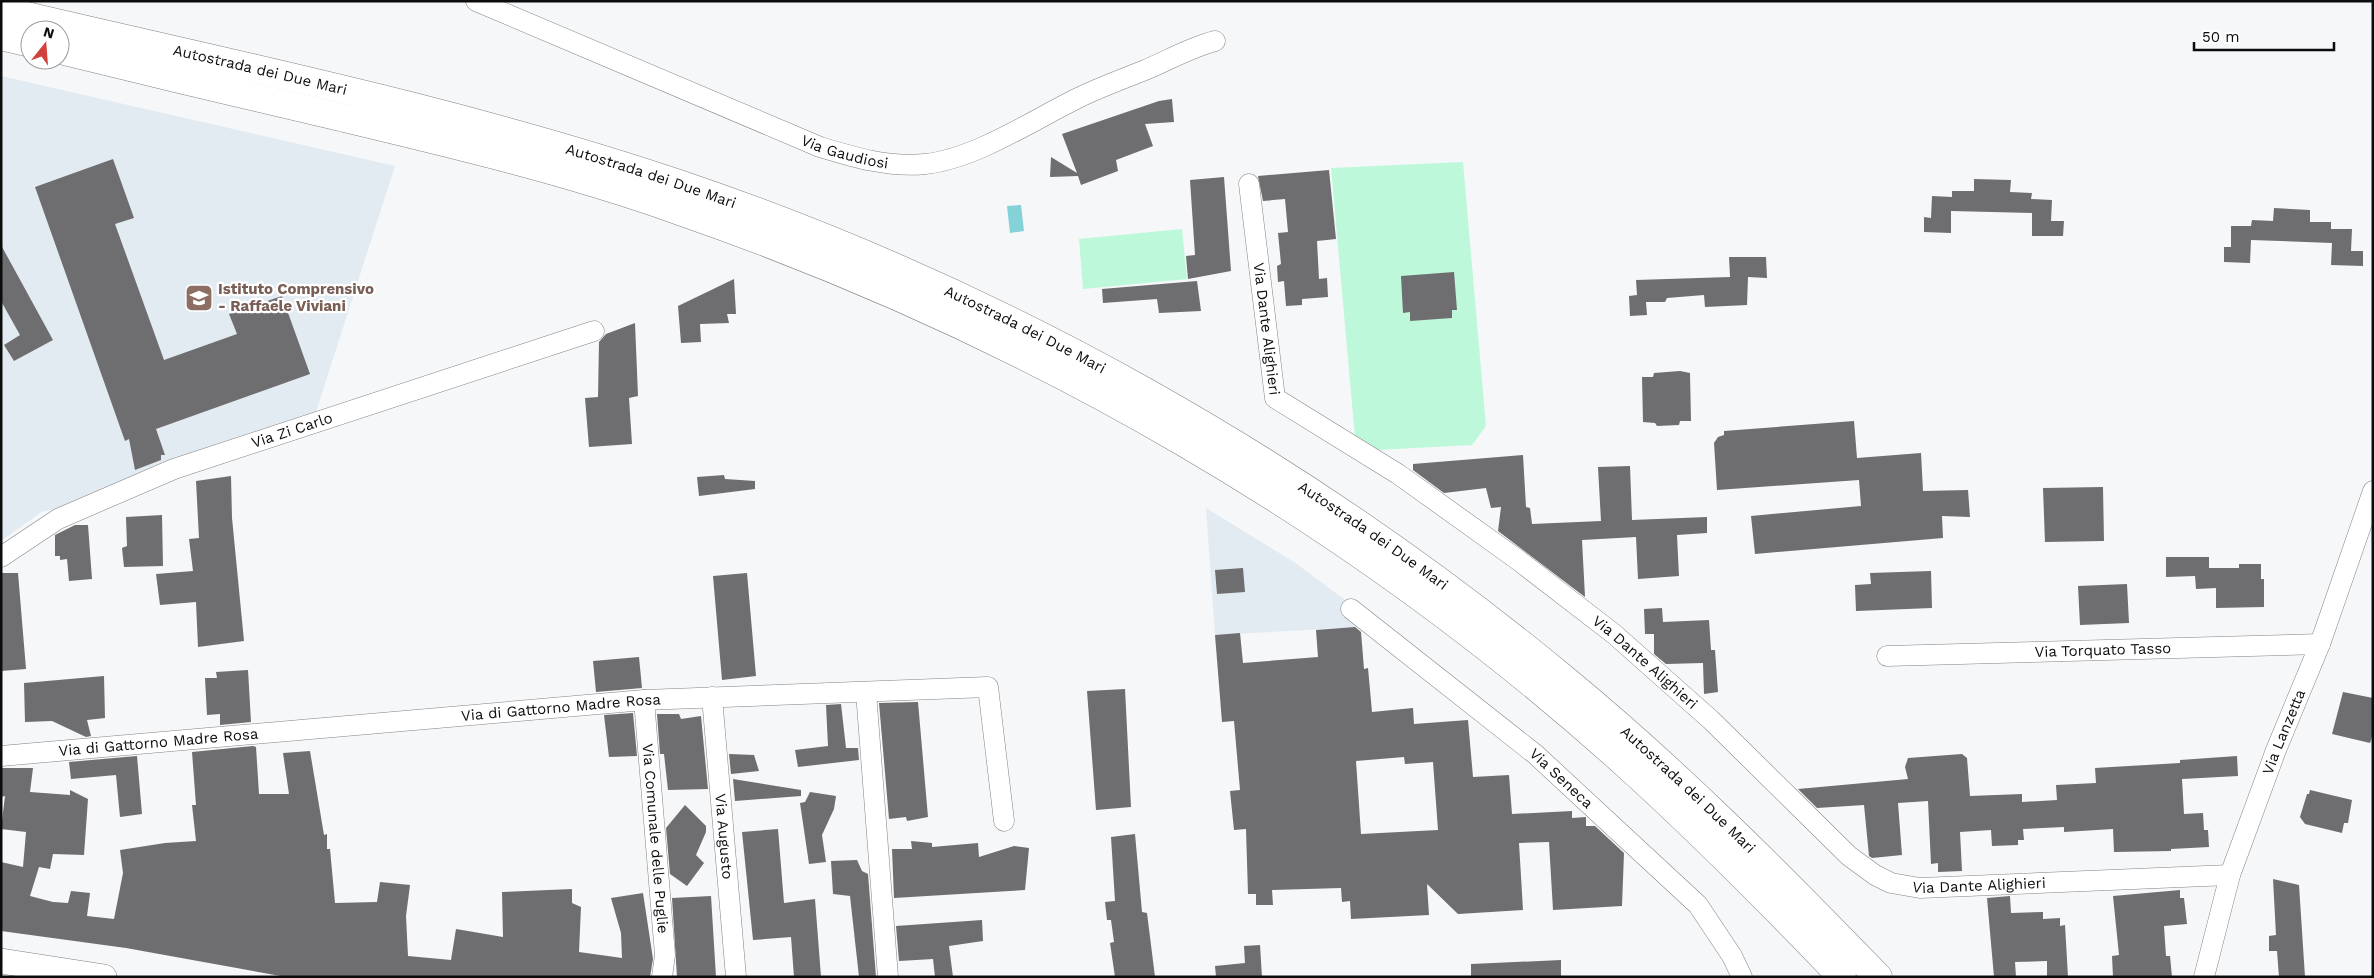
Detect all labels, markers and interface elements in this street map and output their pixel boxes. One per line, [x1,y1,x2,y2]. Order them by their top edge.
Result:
north arrow [20,20,70,70]
scale bar [2194,20,2334,52]
text: N [42,23,56,42]
text: 50 m [2202,28,2239,46]
street label: Autostrada dei Due Mari [171,41,349,99]
street label: Via Gaudiosi [798,131,889,172]
street label: Autostrada dei Due Mari [564,140,738,212]
street label: Via Dante Alighieri [1250,262,1284,396]
place label: Istituto Comprensivo - Raffaele Viviani [218,280,374,315]
street label: Autostrada dei Due Mari [942,282,1109,377]
school or university icon: Istituto Comprensivo - Raffaele Viviani [184,283,214,313]
street label: Via Zi Carlo [249,409,335,452]
street label: Autostrada dei Due Mari [1295,477,1451,594]
street label: Via Dante Alighieri [1589,612,1701,713]
street label: Via Torquato Tasso [2034,639,2171,661]
street label: Via Lanzetta [2259,686,2309,777]
street label: Via di Gattorno Madre Rosa [460,690,662,725]
street label: Autostrada dei Due Mari [1617,722,1759,857]
street label: Via di Gattorno Madre Rosa [58,725,259,760]
street label: Via Comunale delle Puglie [639,743,672,934]
street label: Via Seneca [1526,744,1597,812]
street label: Via Augusto [711,793,737,880]
street label: Via Dante Alighieri [1911,874,2046,897]

